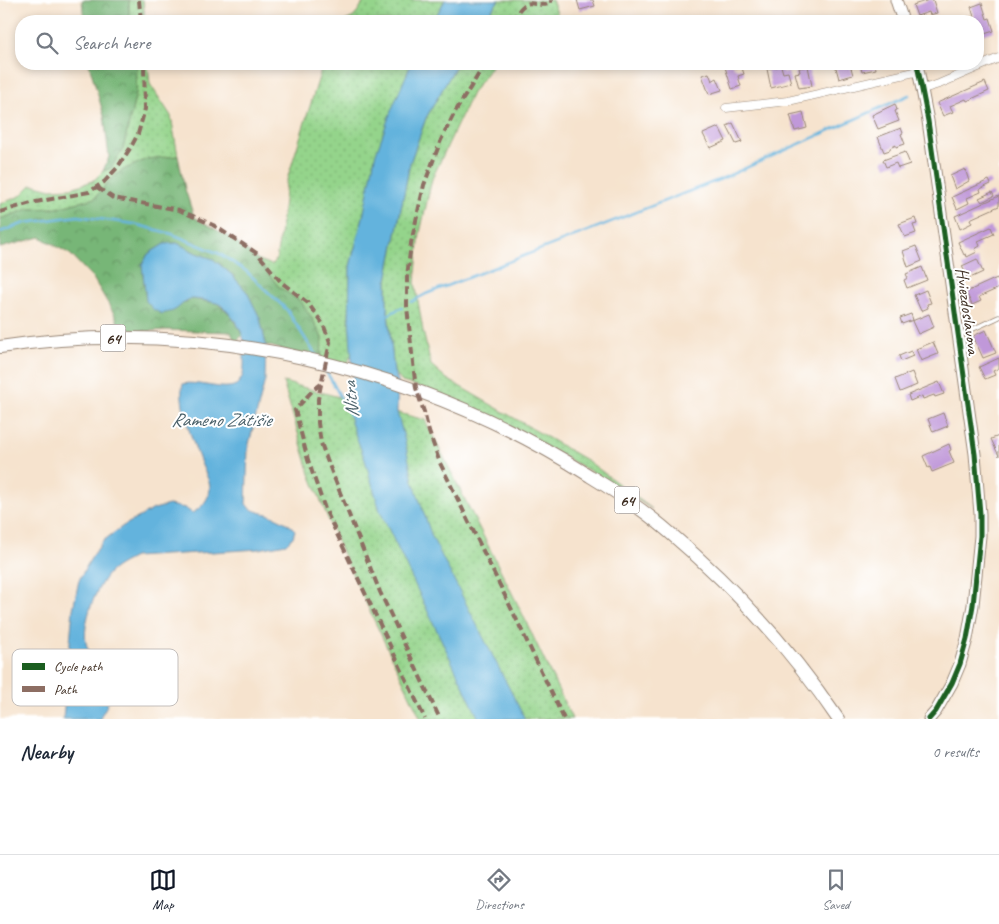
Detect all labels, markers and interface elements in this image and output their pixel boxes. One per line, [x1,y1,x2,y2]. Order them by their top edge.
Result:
search box [15,15,984,70]
icon: search [33,29,61,57]
text: Search here [73,31,150,55]
street label: Hviezdoslavova [951,266,985,357]
road number: 64 [100,324,126,352]
water label: Nitra [337,379,365,419]
water label: Rameno Zátišie [171,408,273,432]
road number: 64 [614,486,640,514]
legend [12,649,178,706]
text: Cycle path [54,658,103,675]
text: Path [54,681,78,698]
text: Nearby [20,739,73,765]
text: 0 results [932,742,979,762]
tab: Map [149,866,177,913]
tab: Directions [475,866,524,913]
tab: Saved [822,866,850,913]

